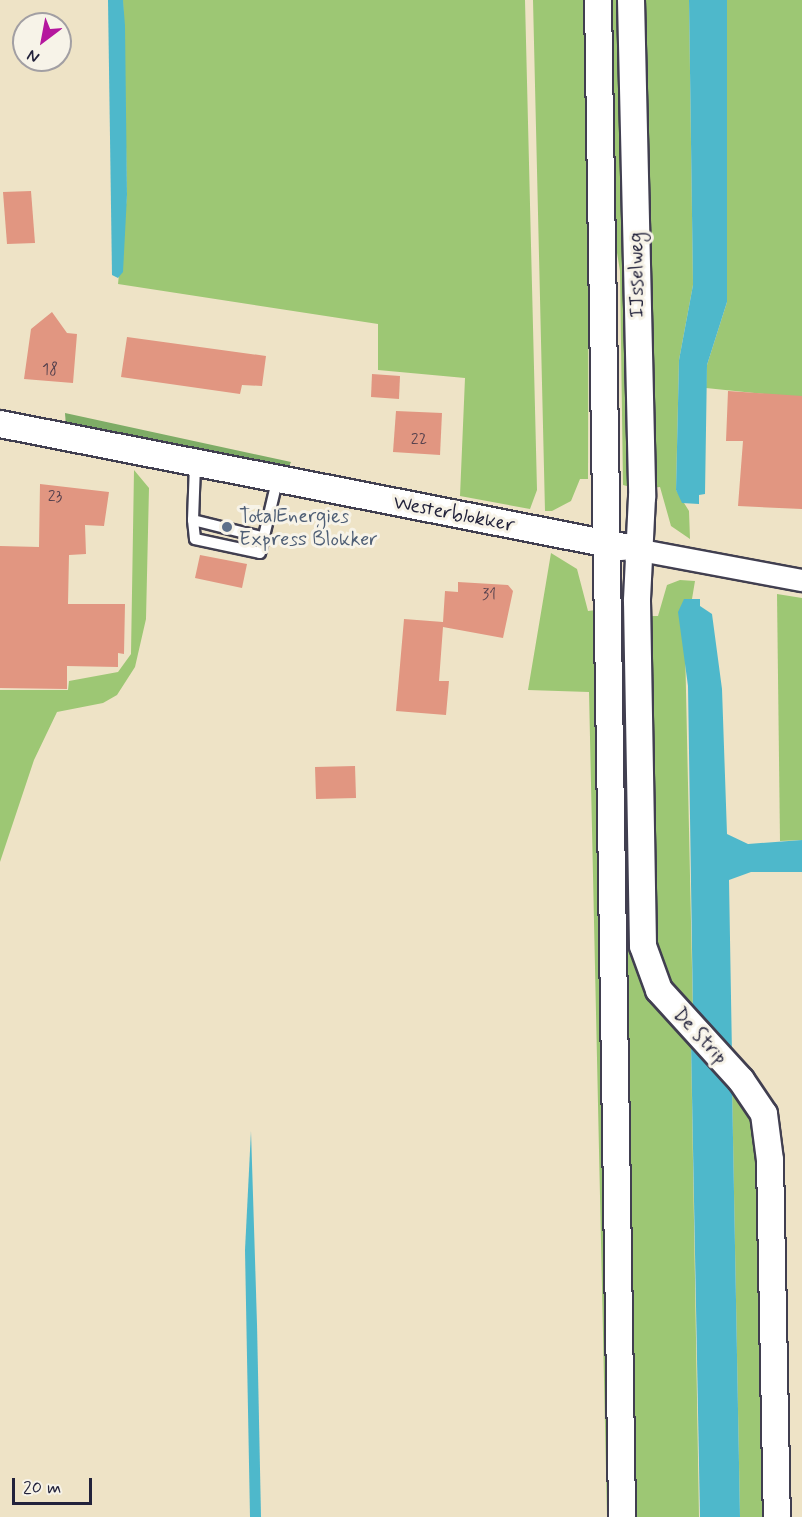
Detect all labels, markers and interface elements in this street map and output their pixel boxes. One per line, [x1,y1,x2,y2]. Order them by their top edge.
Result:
north arrow [12,12,72,72]
text: N [23,44,43,68]
street label: IJsselweg [624,232,650,318]
house number: 18 [42,360,58,380]
house number: 22 [411,430,427,450]
house number: 23 [48,487,62,507]
street label: Westerblokker [391,490,517,538]
place label: TotalEnergies Express Blokker [239,504,376,551]
marker: TotalEnergies Express Blokker [220,520,234,534]
house number: 31 [482,585,496,605]
street label: De Strip [668,1003,732,1069]
scale bar [15,1466,94,1504]
text: 20 m [23,1476,61,1500]

